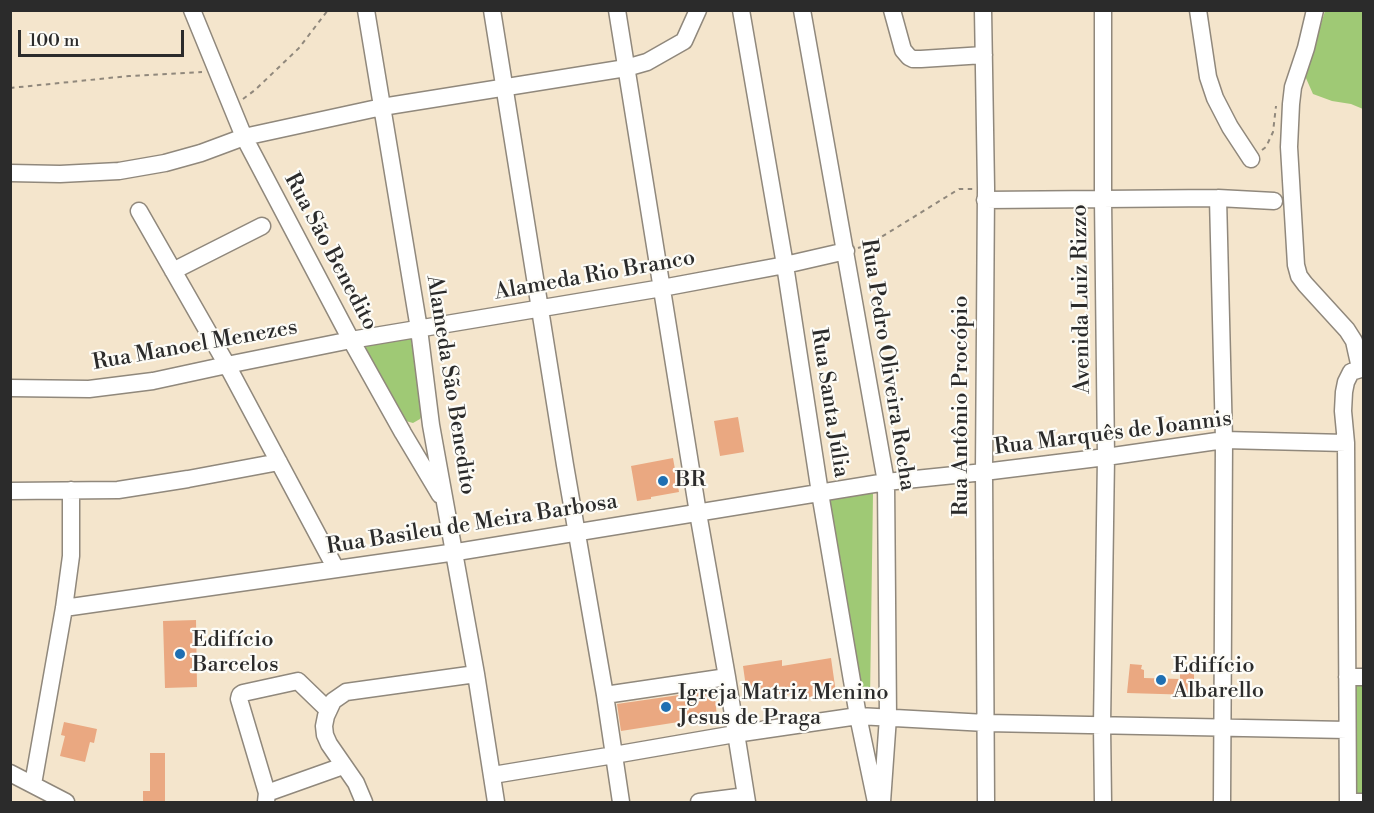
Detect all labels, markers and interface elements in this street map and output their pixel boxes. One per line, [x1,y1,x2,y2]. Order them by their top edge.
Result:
scale bar [21,18,188,56]
text: 100 m [29,29,80,52]
street label: Rua São Benedito [277,169,383,335]
street label: Avenida Luiz Rizzo [1067,204,1097,394]
street label: Rua Pedro Oliveira Rocha [854,237,920,493]
street label: Alameda Rio Branco [493,245,697,307]
street label: Alameda São Benedito [420,273,480,497]
street label: Rua Antônio Procópio [949,295,975,517]
street label: Rua Manoel Menezes [90,315,300,377]
street label: Rua Santa Júlia [804,326,854,480]
street label: Rua Marquês de Joannis [993,406,1233,462]
place label: BR [675,468,706,494]
marker: BR [656,474,670,488]
street label: Rua Basileu de Meira Barbosa [325,489,619,561]
place label: Edifício Barcelos [192,628,279,680]
marker: Edifício Barcelos [173,647,187,661]
place label: Edifício Albarello [1173,654,1264,706]
marker: Edifício Albarello [1154,673,1168,687]
place label: Igreja Matriz Menino Jesus de Praga [678,681,889,732]
marker: Igreja Matriz Menino Jesus de Praga [659,700,673,714]

